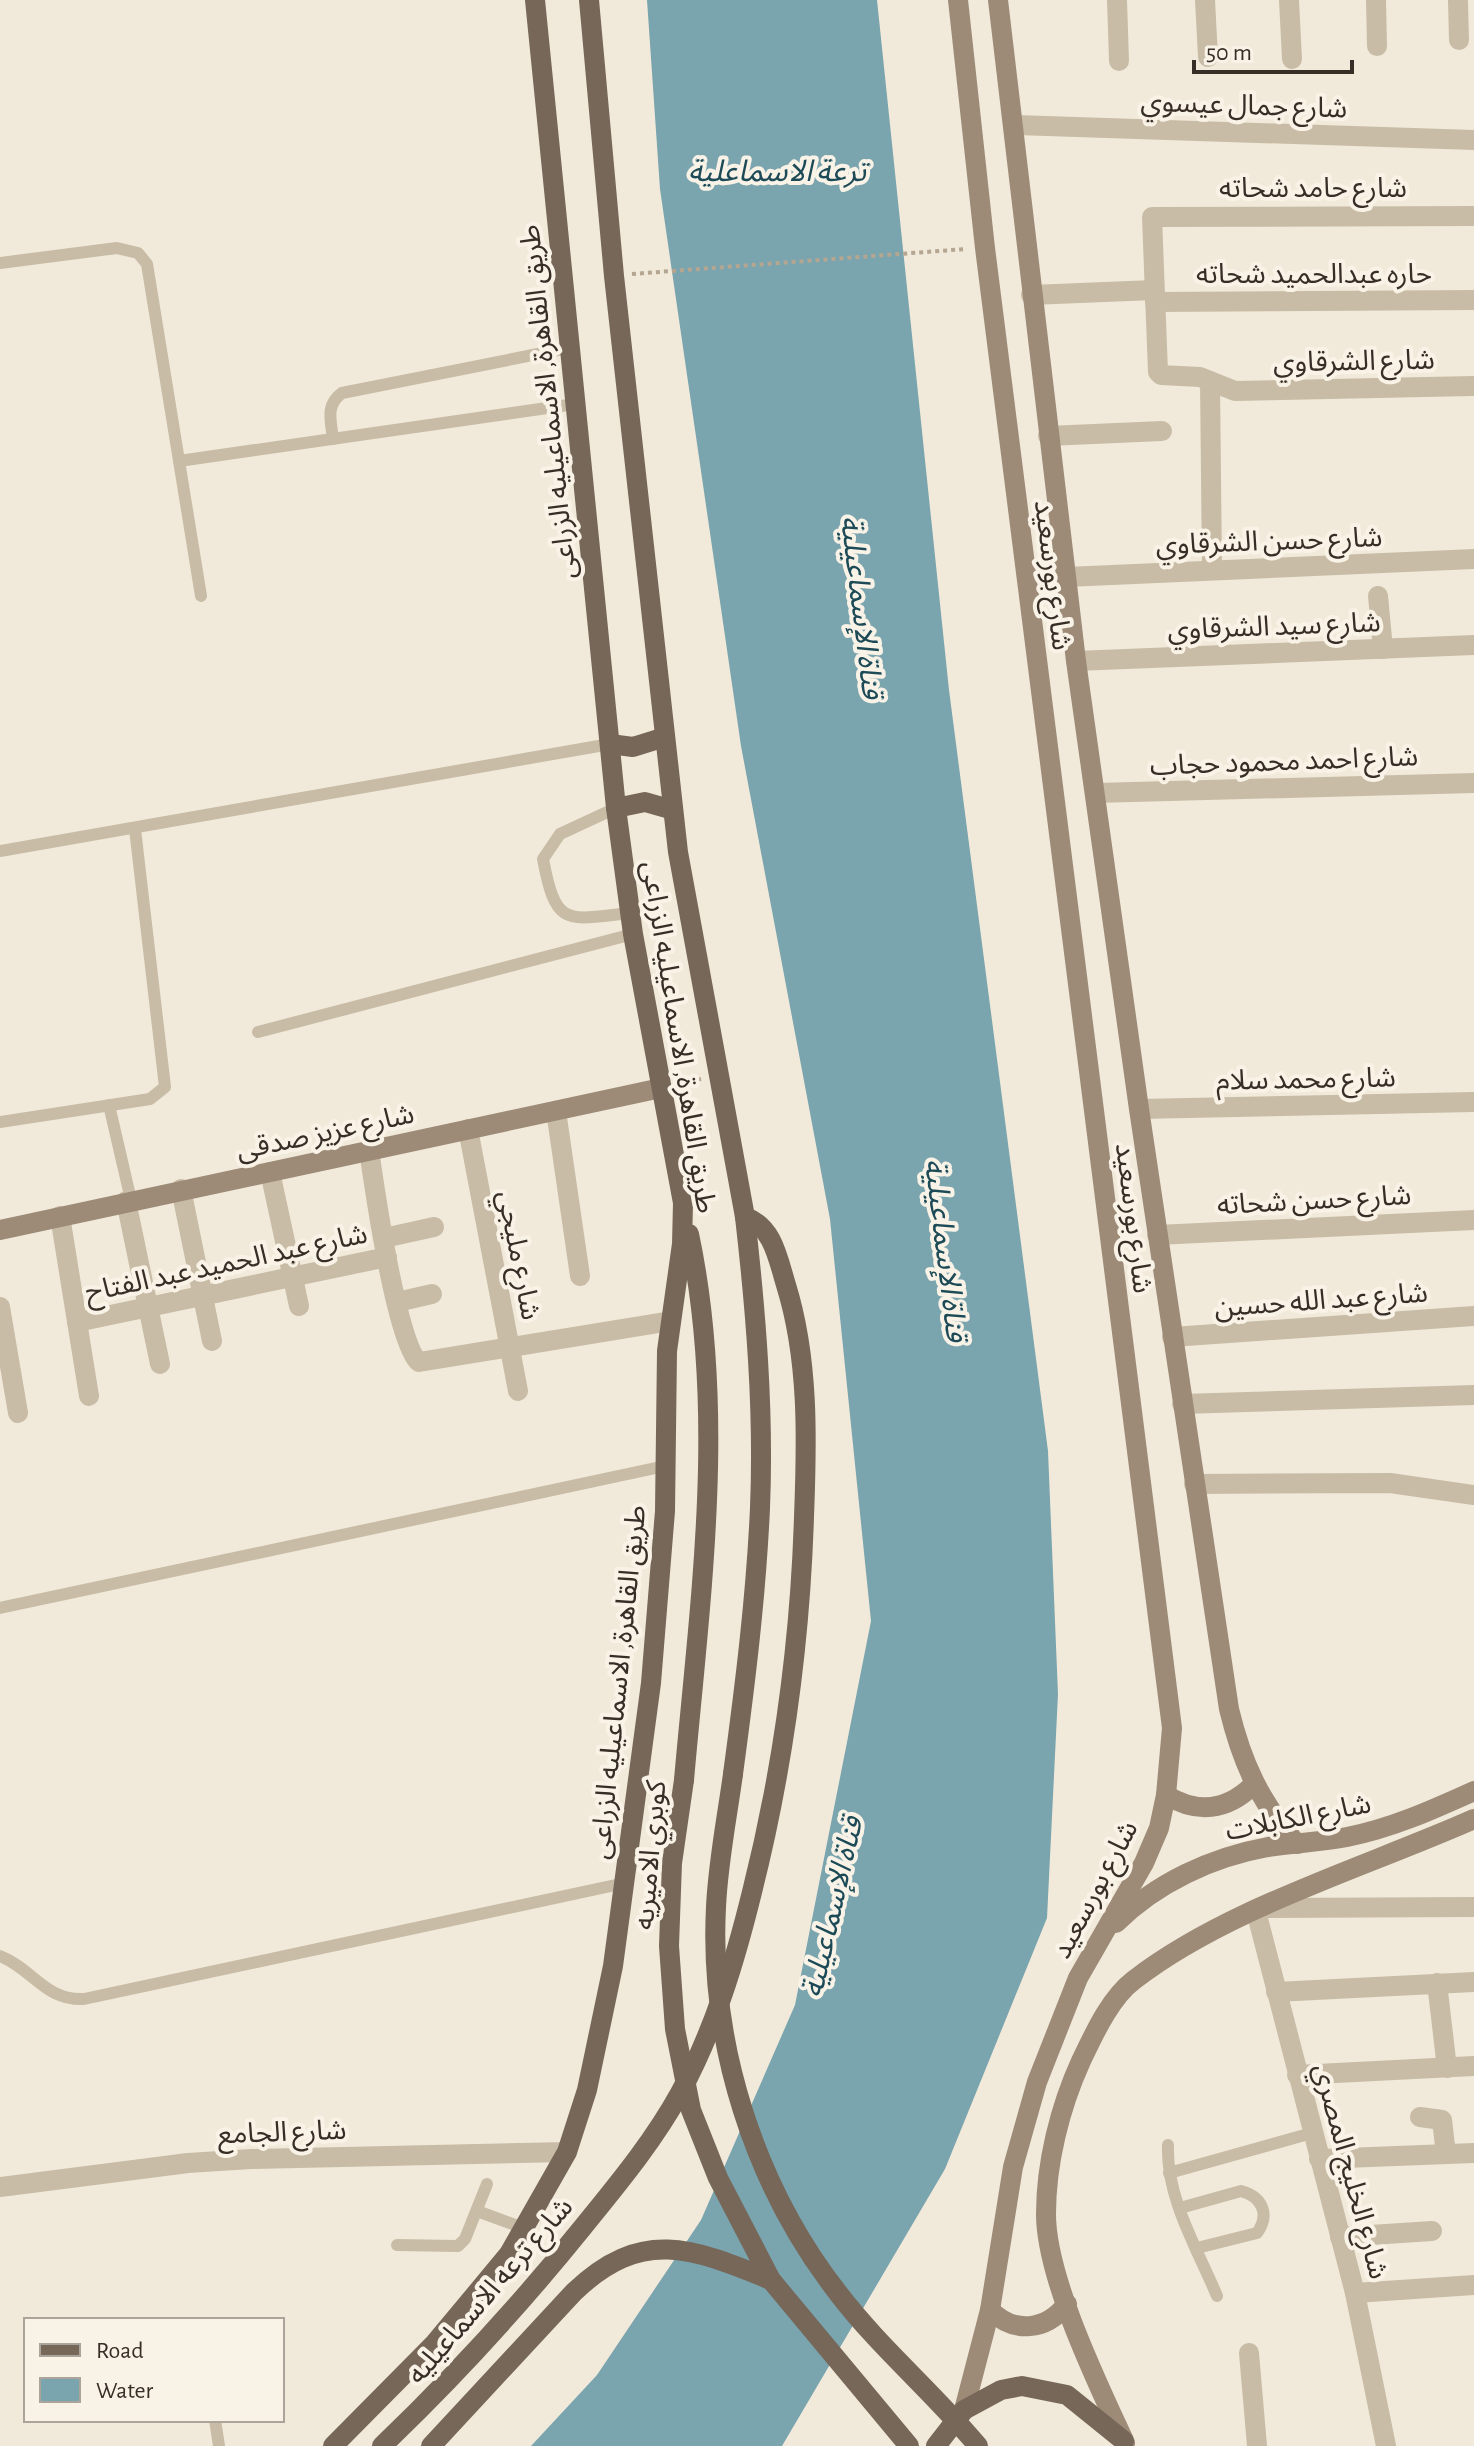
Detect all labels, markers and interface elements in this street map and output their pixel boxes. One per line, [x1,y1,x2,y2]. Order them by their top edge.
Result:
scale bar [1194,24,1352,74]
text: 50 m [1206,41,1252,65]
street label: شارع جمال عيسوي [1140,88,1348,129]
water label: ترعة الاسماعلية [688,157,870,188]
street label: شارع حامد شحاته [1219,175,1407,208]
street label: طريق القاهرة, الاسماعيليه الزراعى [516,223,584,580]
street label: حاره عبدالحميد شحاته [1196,261,1432,290]
street label: شارع الشرقاوي [1273,347,1435,383]
street label: شارع بورسعيد [1024,498,1075,653]
water label: قناة الإسماعيلية [831,514,887,703]
street label: شارع حسن الشرقاوي [1155,524,1383,565]
street label: شارع سيد الشرقاوي [1167,609,1381,650]
street label: شارع احمد محمود حجاب [1150,743,1419,786]
street label: طريق القاهرة, الاسماعيليه الزراعى [634,859,720,1216]
street label: شارع محمد سلام [1216,1064,1396,1101]
street label: شارع عزيز صدقى [234,1100,418,1170]
street label: شارع بورسعيد [1105,1141,1156,1296]
water label: قناة الإسماعيلية [915,1157,971,1346]
street label: شارع حسن شحاته [1216,1182,1412,1225]
street label: شارع مليجي [486,1188,544,1323]
street label: شارع عبد الحميد عبد الفتاح [83,1220,371,1312]
street label: شارع عبد الله حسين [1213,1280,1429,1327]
street label: طريق القاهرة, الاسماعيليه الزراعى [586,1504,654,1861]
street label: كوبري الاميريه [631,1779,677,1931]
street label: شارع الكابلات [1223,1790,1374,1851]
water label: قناة الإسماعيلية [798,1812,873,2001]
street label: شارع بورسعيد [1048,1817,1148,1966]
street label: شارع الخليج المصري [1303,2061,1392,2284]
street label: شارع الجامع [217,2117,347,2154]
street label: شارع ترعه الاسماعيليه [402,2193,582,2393]
legend [24,2318,284,2422]
text: Road [96,2339,144,2363]
text: Water [96,2379,154,2403]

